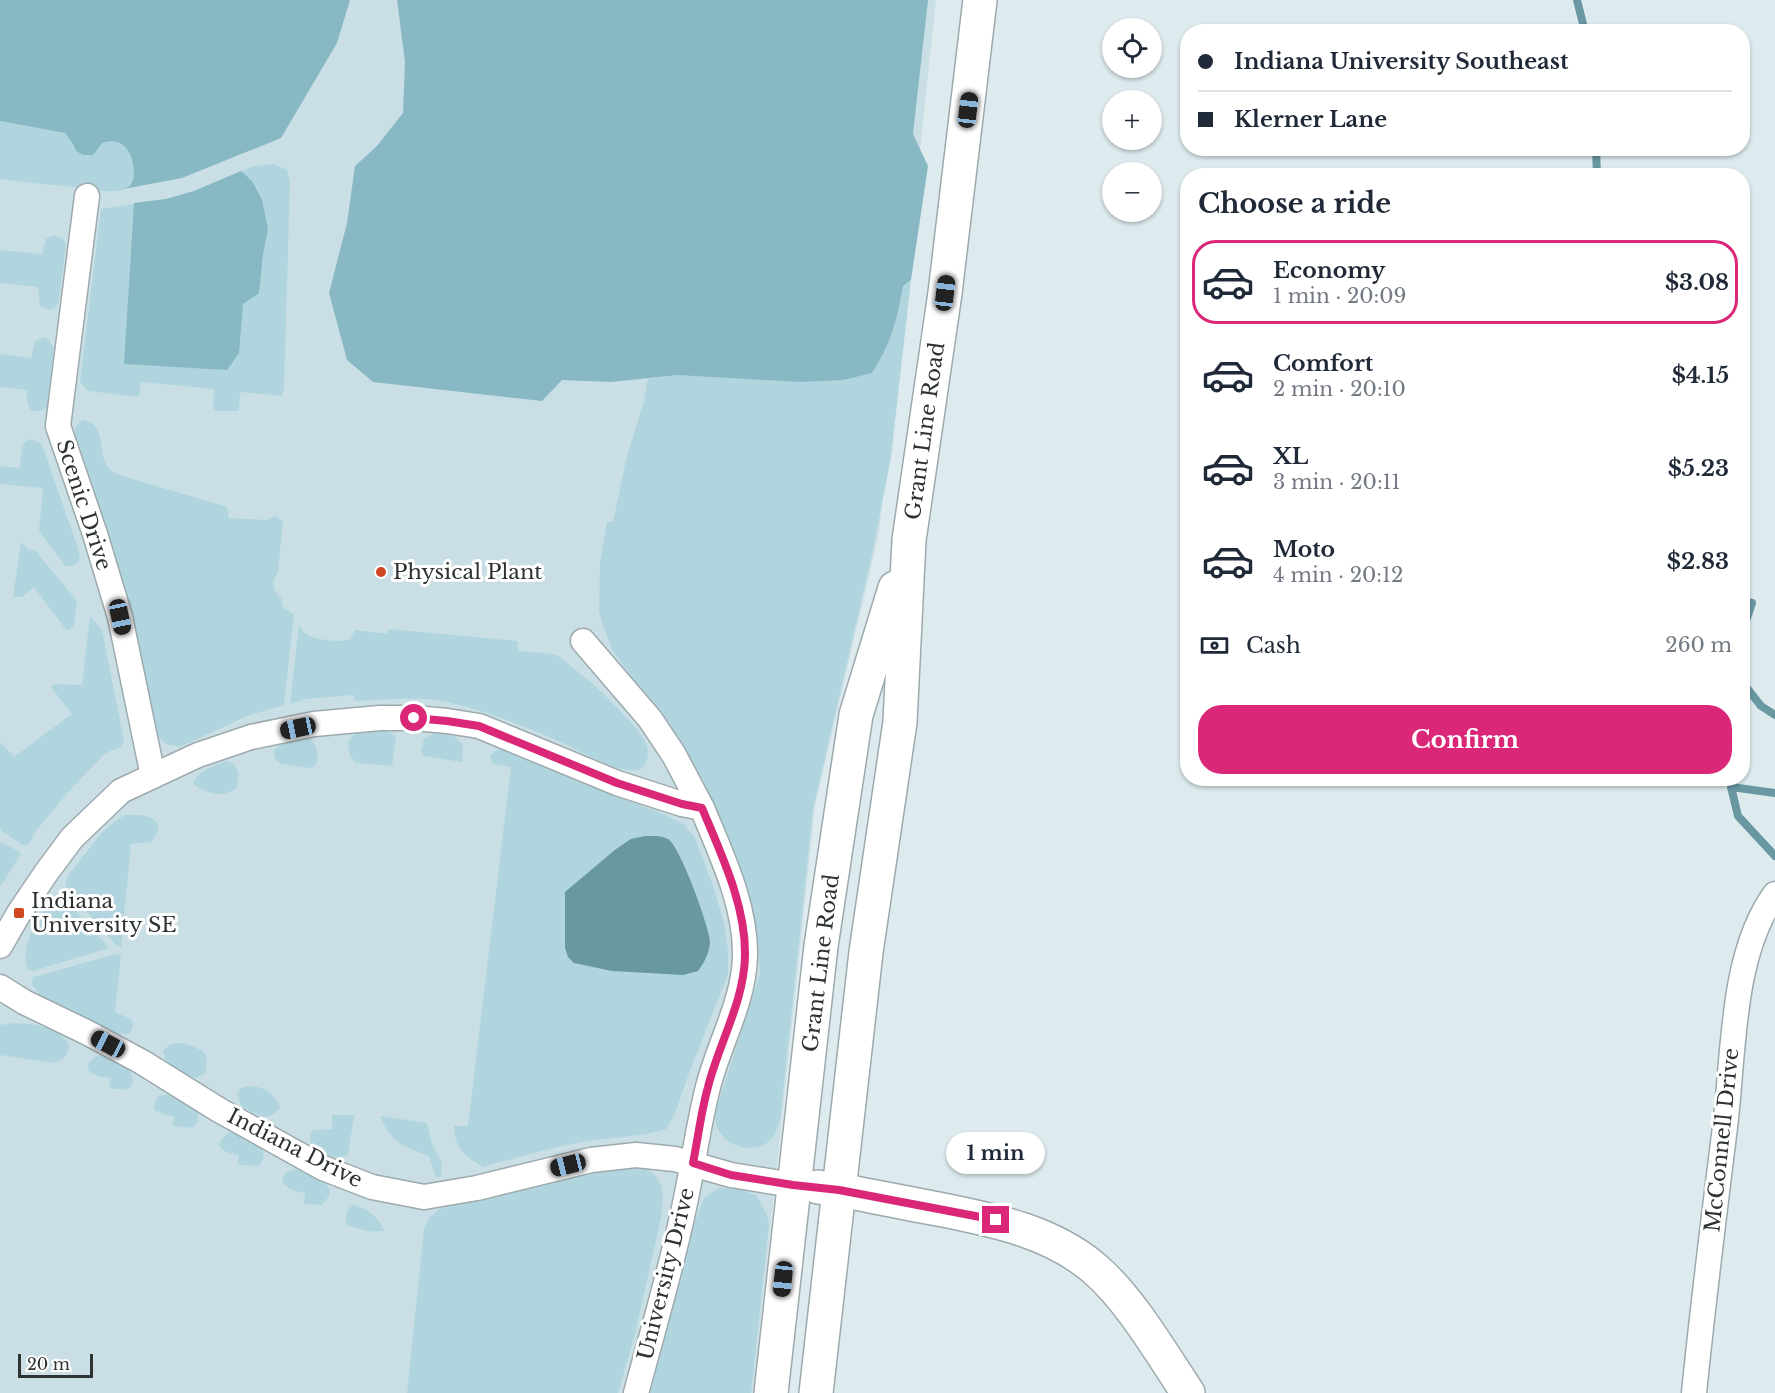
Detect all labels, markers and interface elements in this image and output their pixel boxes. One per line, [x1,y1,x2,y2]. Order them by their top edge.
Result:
map controls [1102,18,1162,222]
button: locate [1102,18,1162,78]
text: Indiana University Southeast [1234,48,1568,75]
button: + [1102,90,1162,150]
car [957,91,979,129]
text: Klerner Lane [1234,106,1387,133]
button: − [1102,162,1162,222]
text: Choose a ride [1198,187,1391,220]
icon: car [1201,255,1255,309]
text: Economy [1273,257,1385,284]
text: $3.08 [1665,269,1729,296]
car [934,274,956,312]
text: 1 min · 20:09 [1273,284,1406,308]
street label: Grant Line Road [900,340,950,522]
icon: car [1201,348,1255,402]
text: Comfort [1273,350,1373,377]
text: $4.15 [1672,362,1729,389]
text: 2 min · 20:10 [1273,377,1406,401]
street label: Scenic Drive [51,436,117,574]
icon: car [1201,441,1255,495]
text: XL [1273,443,1308,470]
text: $5.23 [1668,455,1729,482]
text: 3 min · 20:11 [1273,470,1400,494]
icon: car [1201,534,1255,588]
text: Moto [1273,536,1335,563]
text: $2.83 [1667,548,1729,575]
place label: Physical Plant [393,559,542,585]
text: 4 min · 20:12 [1273,563,1403,587]
marker: Physical Plant [374,565,388,579]
car [107,598,133,636]
icon: cash [1198,629,1231,662]
text: Cash [1246,632,1301,659]
text: 260 m [1665,633,1732,657]
route start [400,704,427,731]
button: Confirm [1198,705,1732,774]
car [279,715,317,741]
street label: Grant Line Road [797,872,845,1054]
place label: Indiana University SE [31,888,177,938]
marker: Indiana University SE [12,906,26,920]
car [88,1028,128,1060]
street label: McConnell Drive [1699,1047,1745,1233]
street label: Indiana Drive [223,1103,367,1193]
callout: 1 min [946,1133,1046,1175]
text: 1 min [967,1141,1024,1165]
car [548,1152,588,1178]
street label: University Drive [632,1185,700,1363]
route end [982,1206,1009,1233]
car [772,1260,794,1298]
scale bar [18,1351,93,1378]
text: 20 m [27,1354,70,1374]

